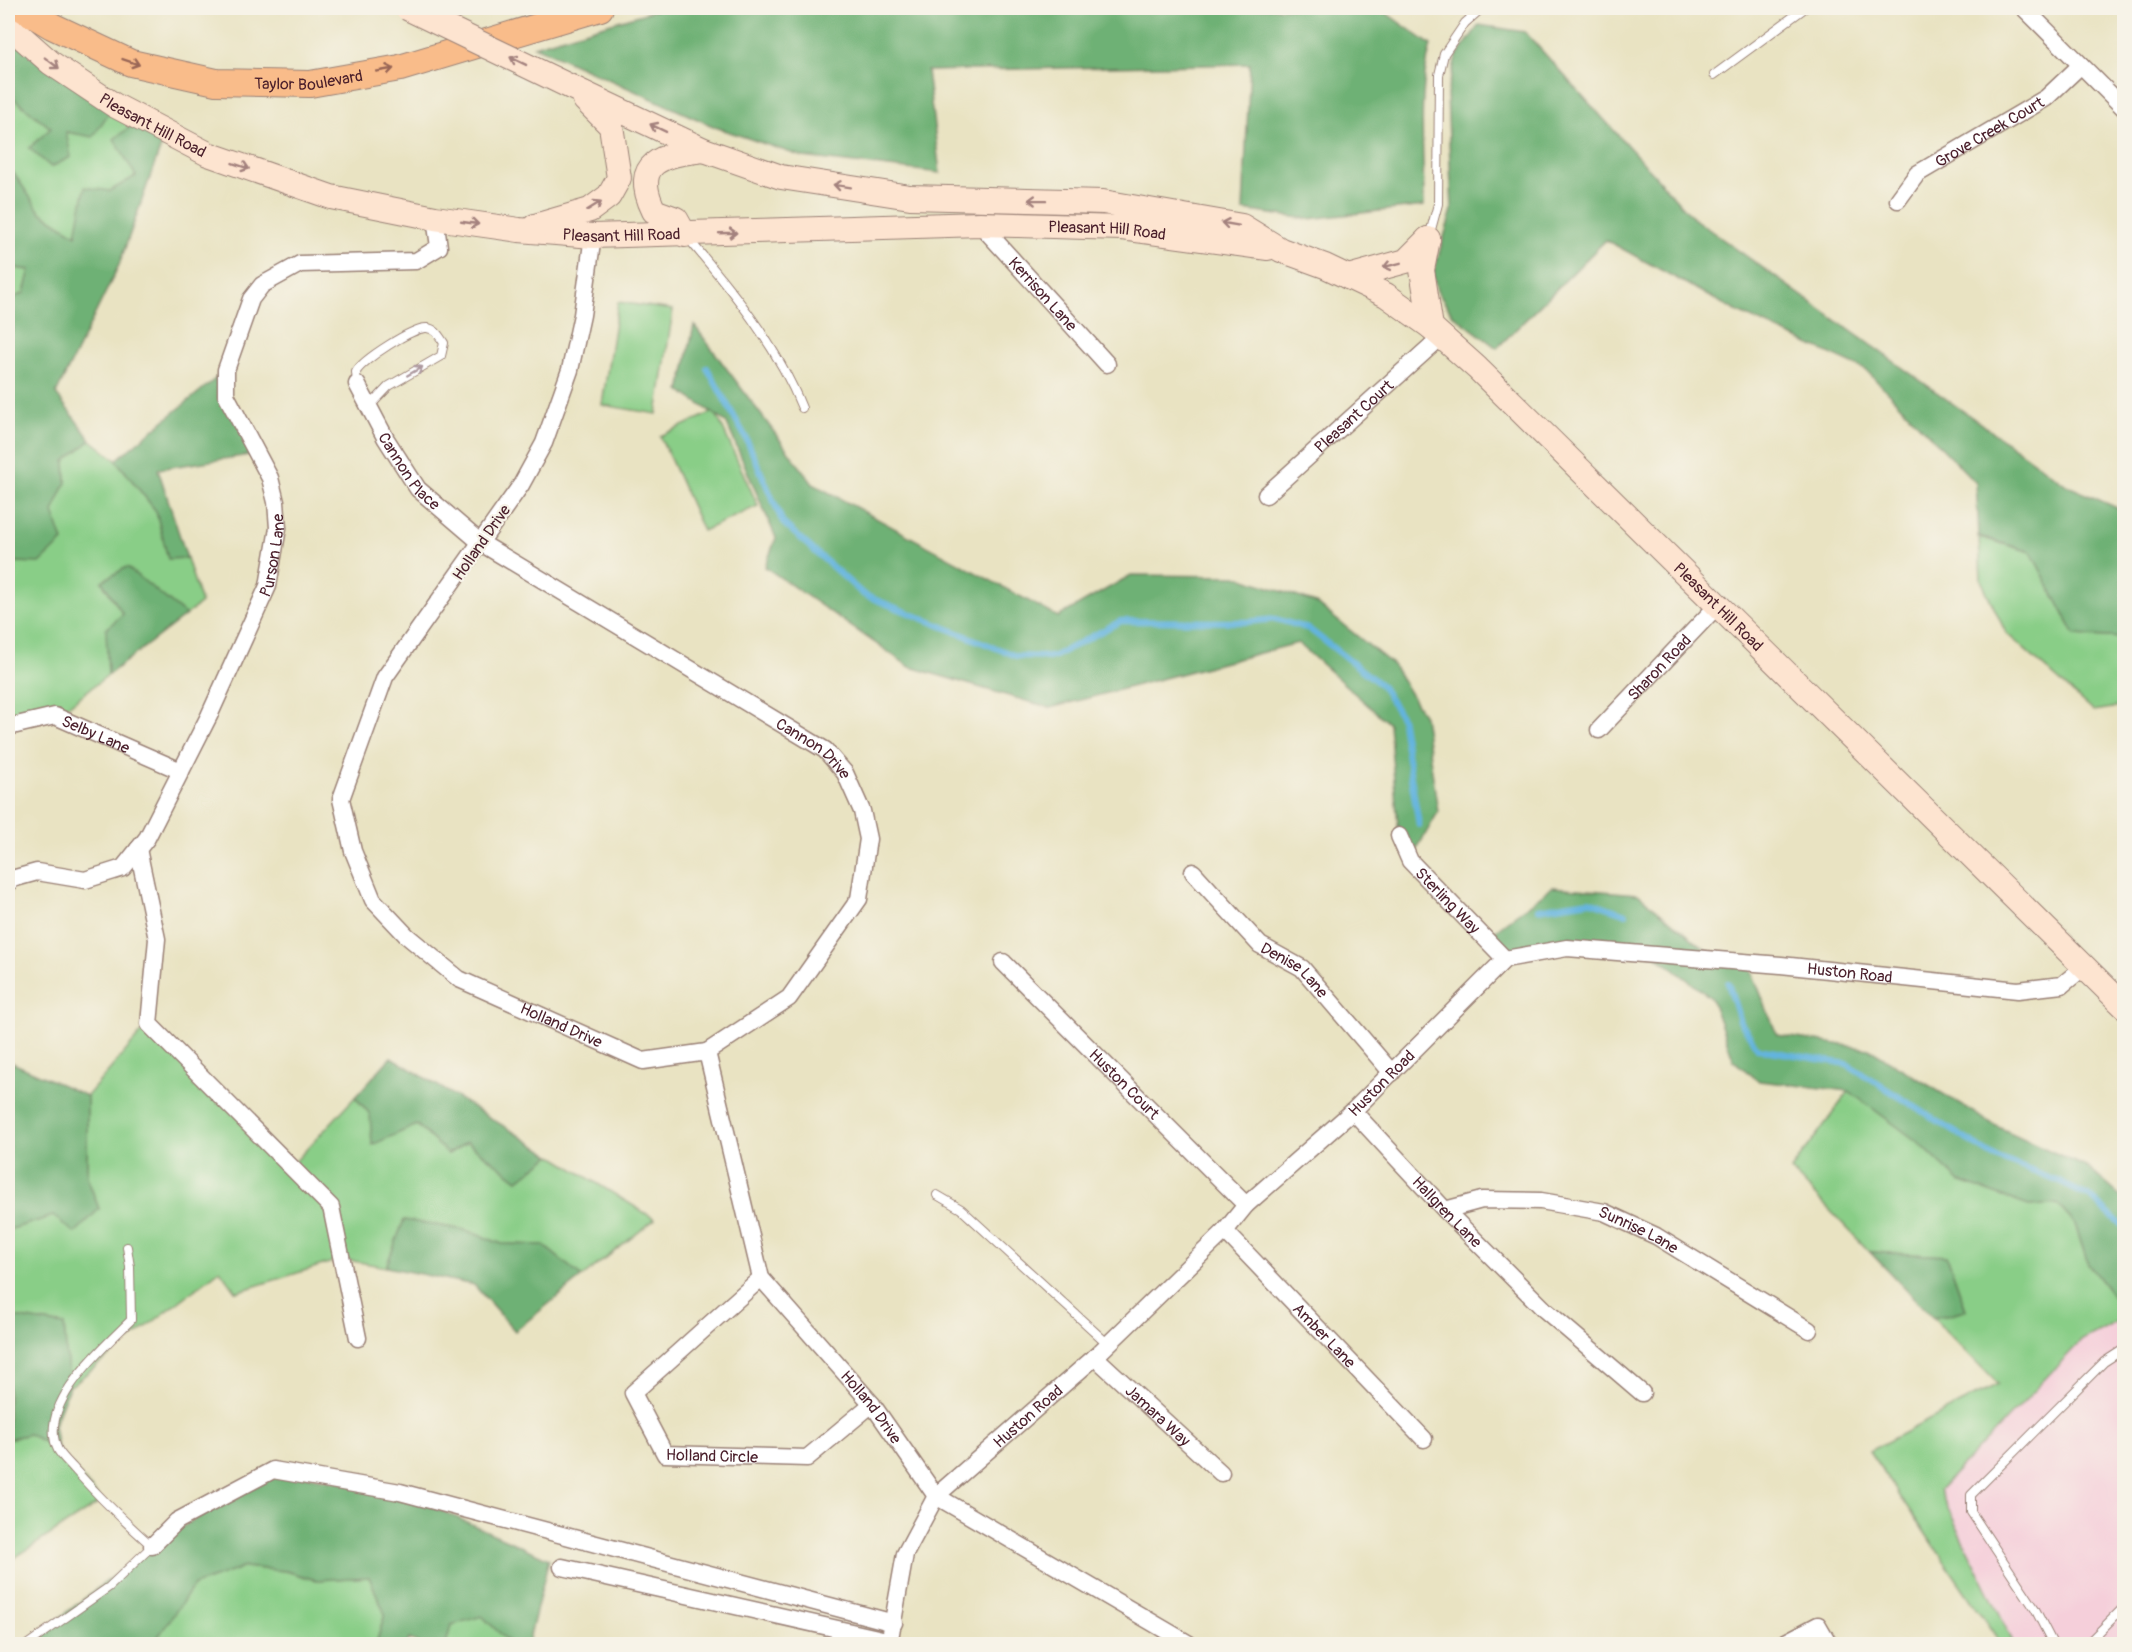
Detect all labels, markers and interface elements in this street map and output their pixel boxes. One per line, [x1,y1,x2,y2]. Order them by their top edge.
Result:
one-way arrow [510,55,528,67]
one-way arrow [44,57,60,69]
one-way arrow [121,57,139,68]
one-way arrow [375,65,394,76]
street label: Taylor Boulevard [254,66,364,95]
street label: Pleasant Hill Road [95,89,210,162]
street label: Grove Creek Court [1932,92,2048,172]
one-way arrow [649,121,667,133]
one-way arrow [231,161,250,172]
one-way arrow [833,181,853,192]
one-way arrow [1027,194,1047,206]
one-way arrow [585,200,602,212]
street label: Pleasant Hill Road [1048,217,1167,245]
one-way arrow [460,218,480,229]
one-way arrow [1220,218,1240,229]
street label: Pleasant Hill Road [561,224,681,247]
one-way arrow [717,227,737,239]
street label: Kerrison Lane [1004,253,1081,336]
one-way arrow [1383,260,1402,272]
one-way arrow [406,365,423,377]
street label: Pleasant Court [1311,375,1398,457]
street label: Cannon Place [373,429,444,515]
street label: Holland Drive [448,501,515,584]
street label: Purson Lane [255,513,289,600]
street label: Pleasant Hill Road [1669,559,1767,656]
street label: Sharon Road [1624,630,1696,705]
street label: Selby Lane [59,711,133,758]
street label: Cannon Drive [772,714,855,782]
street label: Sterling Way [1411,864,1484,938]
street label: Denise Lane [1257,938,1332,1002]
street label: Huston Road [1806,959,1893,988]
street label: Holland Drive [517,999,605,1053]
street label: Huston Court [1084,1045,1164,1124]
street label: Huston Road [1344,1046,1419,1121]
street label: Hallgren Lane [1408,1172,1486,1252]
street label: Sunrise Lane [1595,1202,1682,1258]
street label: Amber Lane [1288,1299,1360,1372]
street label: Holland Drive [836,1367,906,1448]
street label: Huston Road [989,1381,1067,1452]
street label: Jamara Way [1121,1381,1194,1451]
street label: Holland Circle [666,1445,758,1468]

